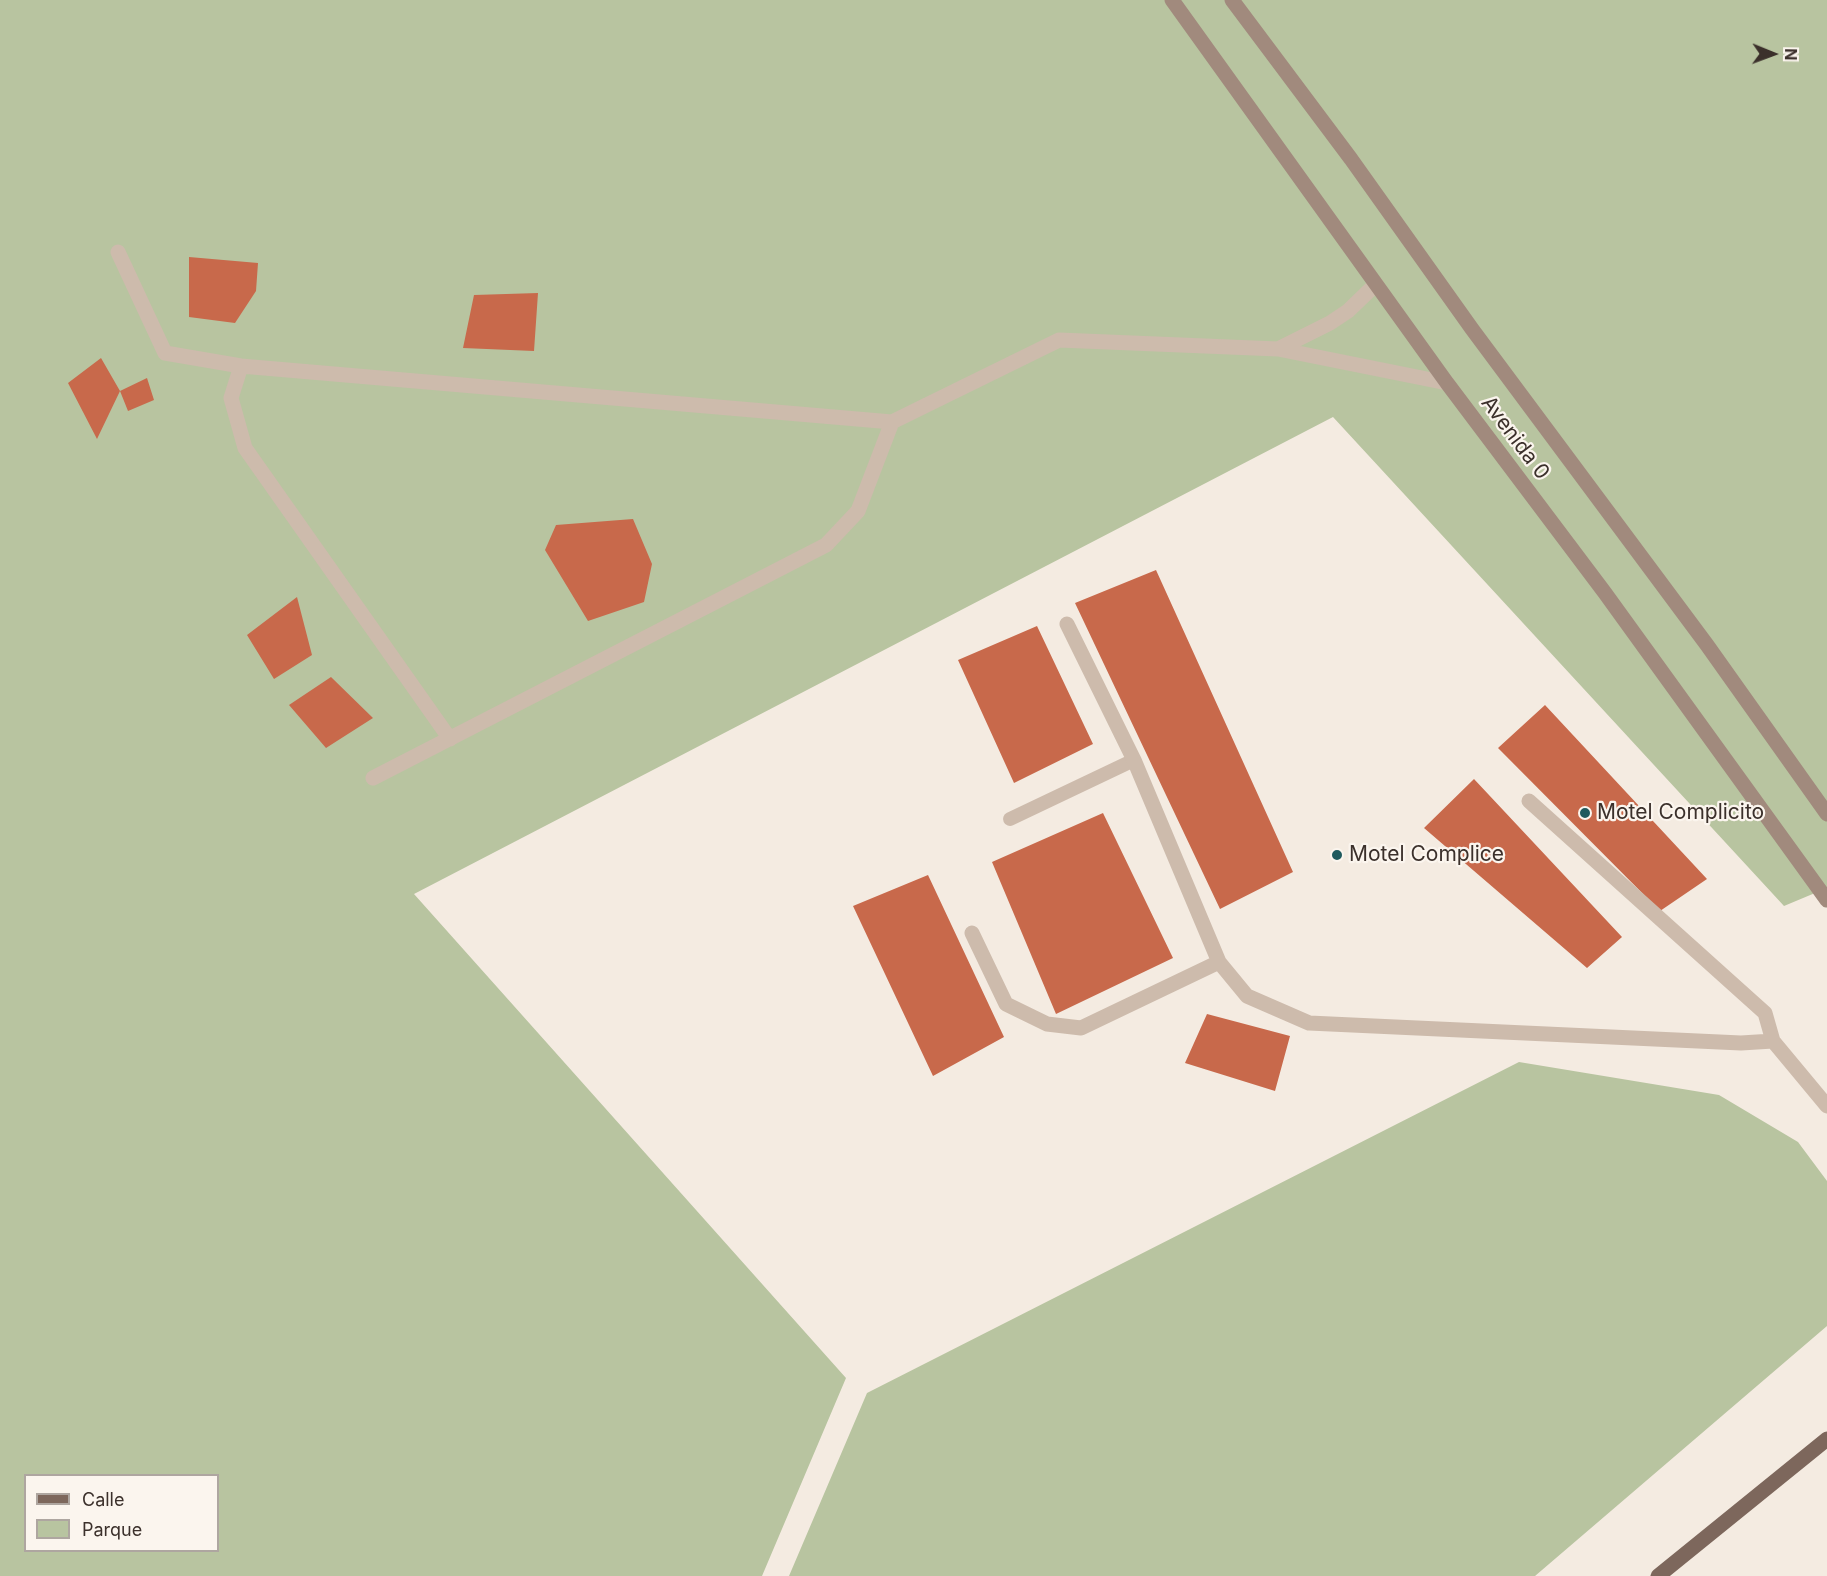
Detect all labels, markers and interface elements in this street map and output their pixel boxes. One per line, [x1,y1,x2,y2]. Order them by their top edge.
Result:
north arrow [1743,24,1803,84]
text: N [1781,48,1801,61]
street label: Avenida 0 [1475,391,1555,485]
place label: Motel Complicito [1597,800,1764,826]
marker: Motel Complicito [1578,806,1592,820]
place label: Motel Complice [1349,842,1504,868]
marker: Motel Complice [1330,848,1344,862]
legend [24,1474,219,1552]
text: Calle [82,1489,124,1510]
text: Parque [82,1519,142,1540]

